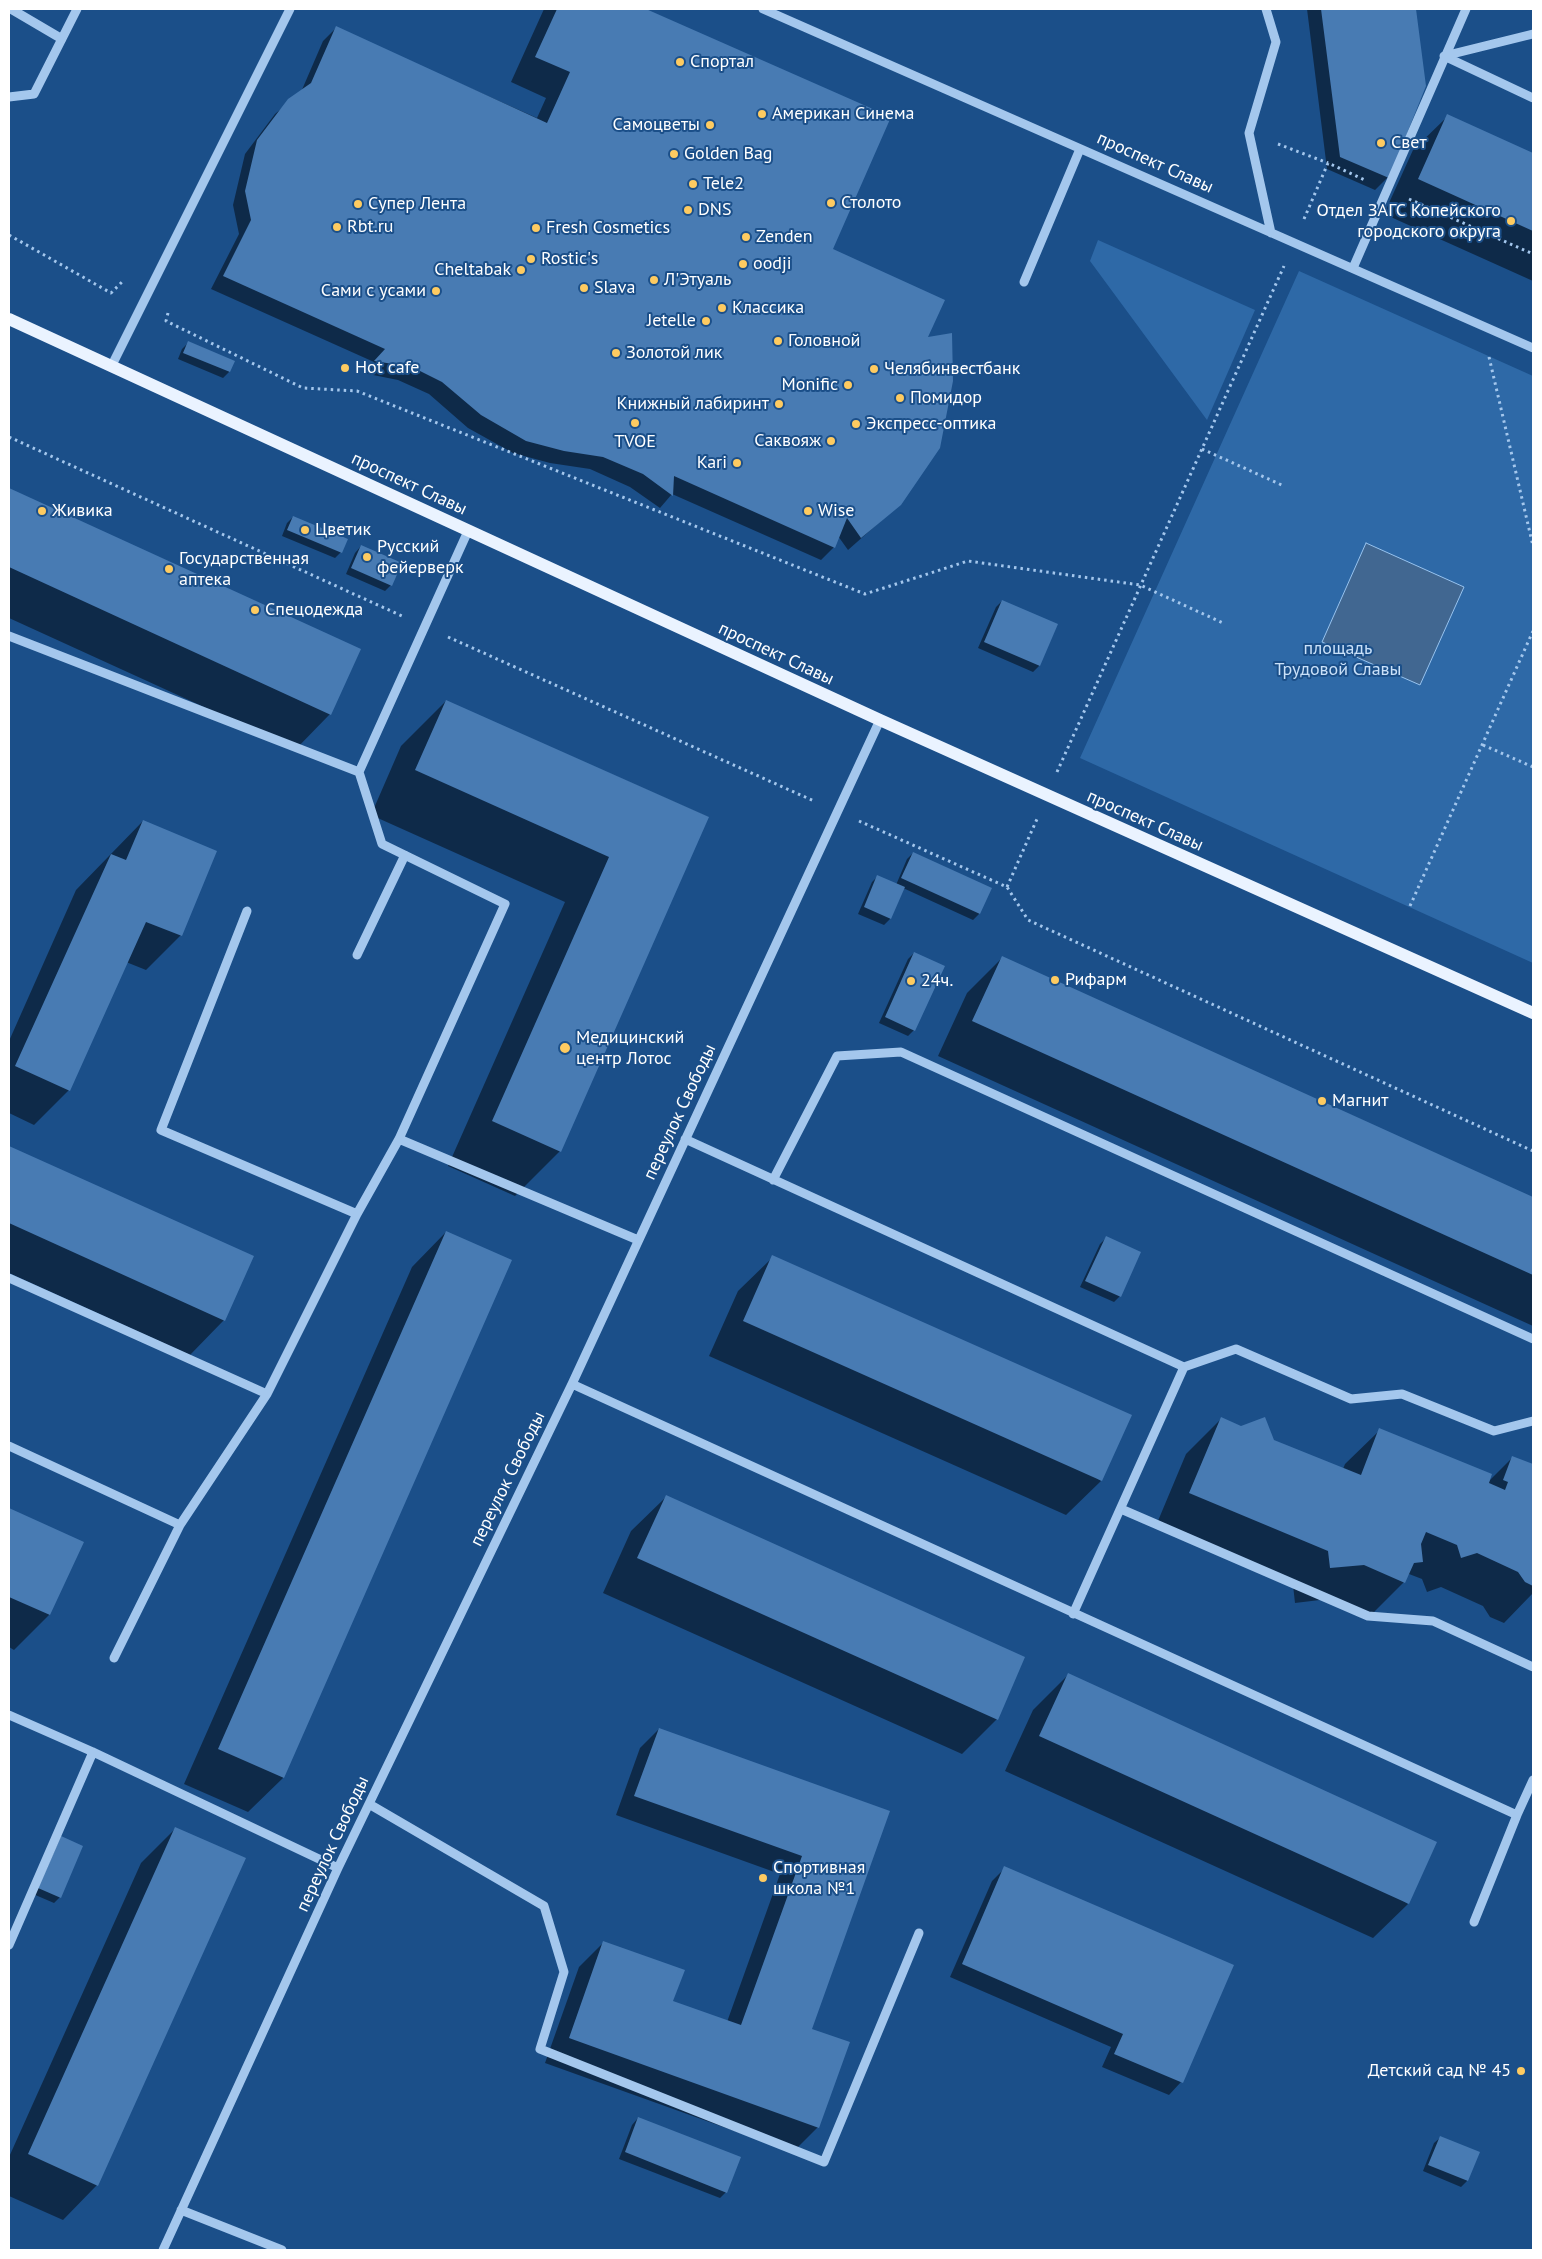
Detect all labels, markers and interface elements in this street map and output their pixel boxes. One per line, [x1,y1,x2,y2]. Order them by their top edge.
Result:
place label: Спортал [690,51,754,73]
marker: Спортал [674,56,686,68]
place label: Американ Синема [772,103,914,125]
marker: Американ Синема [756,108,768,120]
place label: Самоцветы [613,114,700,136]
marker: Самоцветы [704,119,716,131]
street label: проспект Славы [1093,128,1217,198]
place label: Свет [1391,132,1427,154]
marker: Свет [1375,137,1387,149]
place label: Golden Bag [684,143,773,165]
marker: Golden Bag [668,148,680,160]
place label: Tele2 [703,173,744,195]
marker: Tele2 [687,178,699,190]
place label: Столото [841,192,902,214]
place label: Супер Лента [368,193,466,215]
marker: Столото [825,197,837,209]
marker: Супер Лента [352,198,364,210]
place label: DNS [698,199,731,221]
place label: Отдел ЗАГС Копейского городского округа [1316,200,1501,242]
marker: DNS [682,204,694,216]
marker: Отдел ЗАГС Копейского городского округа [1505,215,1517,227]
place label: Rbt.ru [347,216,393,238]
place label: Fresh Cosmetics [546,217,670,239]
marker: Rbt.ru [331,221,343,233]
marker: Fresh Cosmetics [530,222,542,234]
place label: Zenden [756,226,813,248]
marker: Zenden [740,231,752,243]
place label: Rostiс's [541,248,598,270]
marker: Rostiс's [525,253,537,265]
place label: oodji [753,253,792,275]
marker: oodji [737,258,749,270]
place label: Cheltabak [434,259,511,281]
marker: Cheltabak [515,264,527,276]
place label: Л'Этуаль [664,269,731,291]
marker: Л'Этуаль [648,274,660,286]
place label: Slava [594,277,635,299]
place label: Сами с усами [321,280,426,302]
marker: Slava [578,282,590,294]
marker: Сами с усами [430,285,442,297]
place label: Классика [732,297,804,319]
marker: Классика [716,302,728,314]
place label: Jetelle [647,310,696,332]
marker: Jetelle [700,315,712,327]
place label: Головной [788,330,860,352]
marker: Головной [772,335,784,347]
place label: Золотой лик [626,342,722,364]
marker: Золотой лик [610,347,622,359]
place label: Hot cafe [355,357,419,379]
place label: Челябинвестбанк [884,358,1020,380]
marker: Hot cafe [339,362,351,374]
marker: Челябинвестбанк [868,363,880,375]
place label: Monific [782,374,838,396]
marker: Monific [842,379,854,391]
place label: Помидор [910,387,982,409]
marker: Помидор [894,392,906,404]
place label: Книжный лабиринт [616,393,769,415]
marker: Книжный лабиринт [773,398,785,410]
place label: Экспресс-оптика [866,413,996,435]
marker: TVOE [629,417,641,429]
marker: Экспресс-оптика [850,418,862,430]
place label: Саквояж [754,430,821,452]
place label: TVOE [614,431,656,453]
marker: Саквояж [825,435,837,447]
street label: проспект Славы [348,448,470,520]
place label: Kari [697,452,727,474]
marker: Kari [731,457,743,469]
place label: Живика [52,500,113,522]
place label: Wise [818,500,854,522]
marker: Живика [36,505,48,517]
marker: Wise [802,505,814,517]
place label: Цветик [315,519,371,541]
marker: Цветик [299,524,311,536]
place label: Русский фейерверк [377,536,464,578]
place label: Государственная аптека [179,548,309,590]
marker: Русский фейерверк [361,551,373,563]
marker: Государственная аптека [163,563,175,575]
place label: Спецодежда [265,599,363,621]
marker: Спецодежда [249,604,261,616]
street label: проспект Славы [715,618,837,690]
park label: площадь Трудовой Славы [1275,638,1401,681]
street label: проспект Славы [1083,786,1207,856]
place label: Рифарм [1065,969,1127,991]
place label: 24ч. [921,970,953,992]
marker: Рифарм [1049,974,1061,986]
marker: 24ч. [905,975,917,987]
place label: Медицинский центр Лотос [576,1027,684,1070]
marker: Медицинский центр Лотос [558,1041,572,1055]
street label: переулок Свободы [639,1041,721,1183]
place label: Магнит [1332,1090,1389,1112]
marker: Магнит [1316,1095,1328,1107]
street label: переулок Свободы [466,1408,550,1550]
street label: переулок Свободы [292,1773,374,1915]
place label: Спортивная школа №1 [773,1857,865,1900]
marker: Спортивная школа №1 [757,1872,769,1884]
place label: Детский сад № 45 [1368,2060,1511,2082]
marker: Детский сад № 45 [1515,2065,1527,2077]

